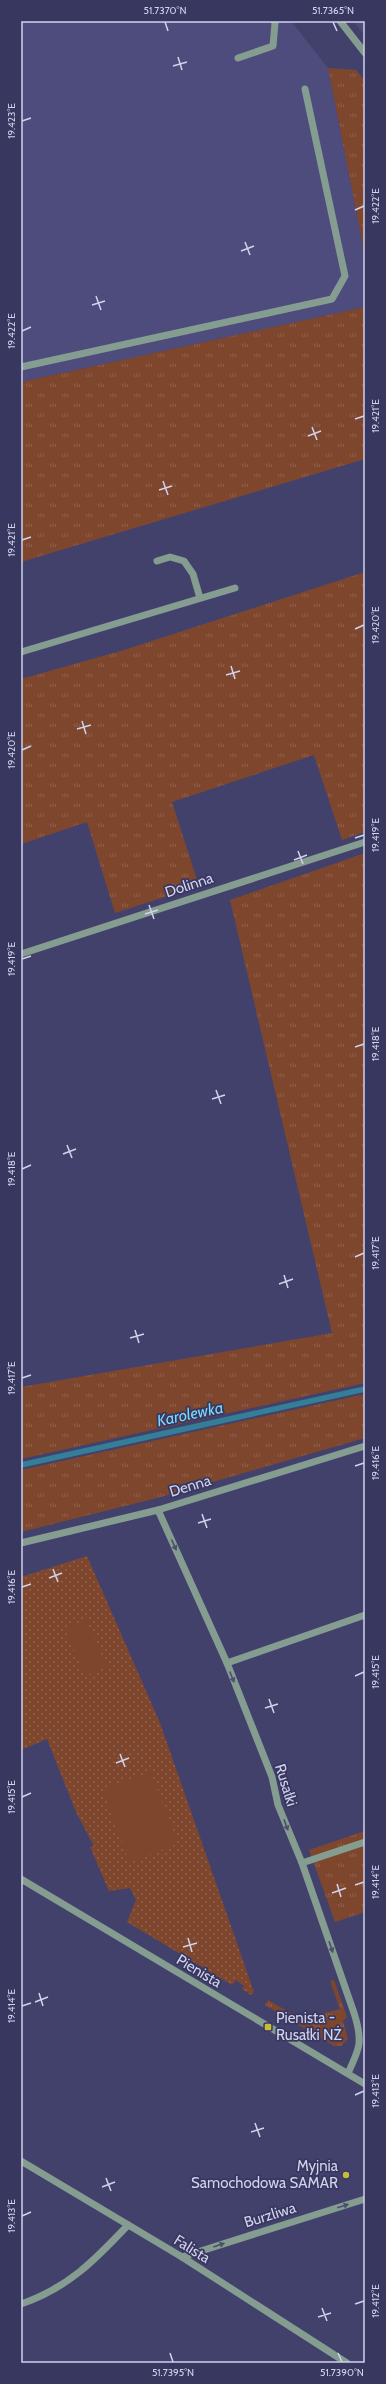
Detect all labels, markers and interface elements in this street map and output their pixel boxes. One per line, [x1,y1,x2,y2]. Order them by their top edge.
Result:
text: 51.7370°N [143,4,187,17]
text: 51.7365°N [312,4,354,17]
text: 19.423°E [5,103,18,139]
text: 19.422°E [369,188,382,224]
text: 19.422°E [5,313,18,349]
text: 19.421°E [369,399,382,433]
text: 19.421°E [5,523,18,557]
text: 19.420°E [369,606,382,644]
text: 19.420°E [5,731,18,769]
text: 19.419°E [369,818,382,852]
street label: Dolinna [163,869,216,901]
text: 19.419°E [5,942,18,976]
text: 19.418°E [369,1026,382,1061]
text: 19.418°E [5,1151,18,1186]
text: 19.417°E [369,1236,382,1270]
text: 19.417°E [5,1361,18,1395]
water label: Karolewka [155,1398,225,1430]
text: 19.416°E [369,1446,382,1480]
street label: Denna [167,1471,214,1501]
one-way arrow [171,1540,177,1551]
text: 19.416°E [5,1570,18,1604]
text: 19.415°E [369,1655,382,1689]
one-way arrow [230,1672,236,1684]
street label: Rusałki [271,1762,301,1808]
text: 19.415°E [5,1780,18,1814]
one-way arrow [283,1820,289,1832]
text: 19.414°E [369,1865,382,1899]
one-way arrow [328,1941,334,1953]
street label: Pienista [173,1951,225,1992]
text: 19.414°E [5,1989,18,2023]
place label: Pienista - Rusałki NŻ [276,2009,343,2044]
marker: Pienista - Rusałki NŻ [263,2022,273,2032]
text: 19.413°E [369,2074,382,2108]
place label: Myjnia Samochodowa SAMAR [191,2157,339,2192]
marker: Myjnia Samochodowa SAMAR [341,2170,351,2180]
street label: Burzliwa [242,2198,299,2231]
text: 19.413°E [5,2199,18,2233]
one-way arrow [337,2203,349,2209]
street label: Falista [171,2231,214,2267]
one-way arrow [214,2242,226,2248]
text: 19.412°E [369,2284,382,2318]
text: 51.7395°N [152,2366,194,2379]
text: 51.7390°N [320,2366,364,2379]

